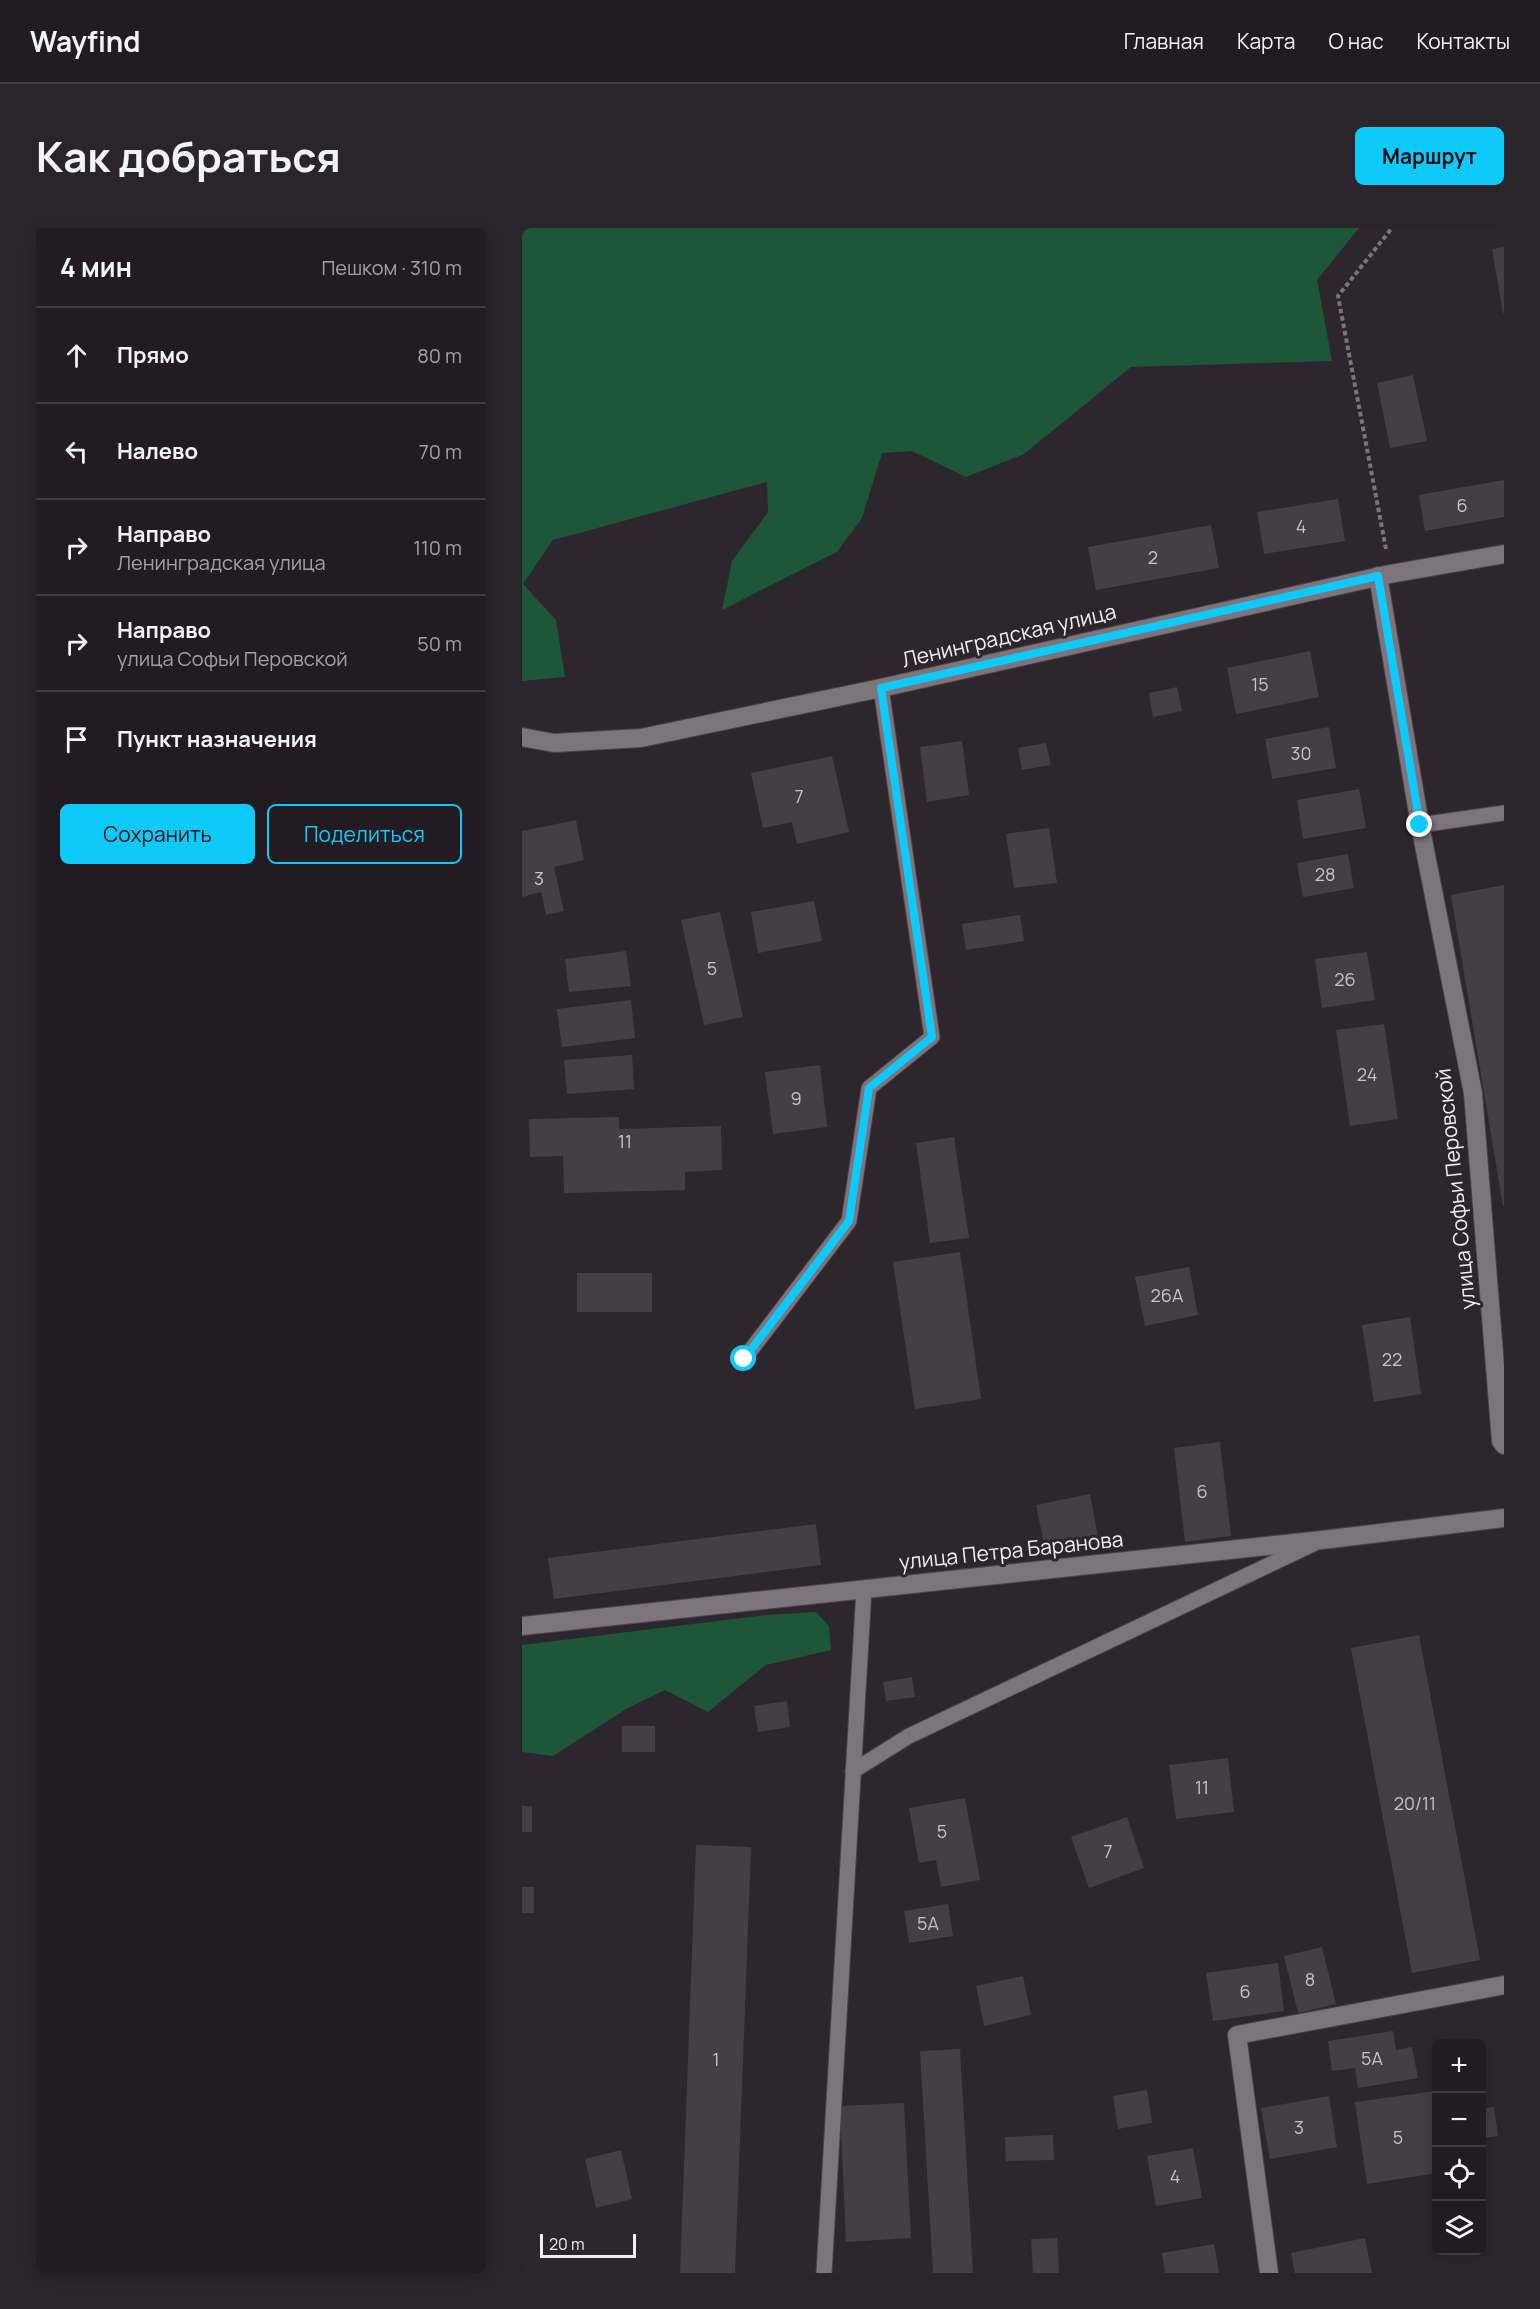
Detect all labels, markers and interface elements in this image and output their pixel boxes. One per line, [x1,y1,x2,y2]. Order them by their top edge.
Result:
text: Wayfind [30,22,140,60]
text: Главная [1124,27,1204,55]
text: Карта [1237,27,1295,55]
text: О нас [1328,27,1384,55]
text: Контакты [1417,27,1510,55]
text: Как добраться [36,127,341,185]
button: Маршрут [1355,127,1504,185]
text: 4 мин [60,249,132,285]
text: Пешком · 310 m [321,254,462,281]
icon: ahead [60,339,93,372]
text: Прямо [117,340,189,370]
text: 80 m [417,342,462,369]
icon: left [60,435,93,468]
text: Налево [117,436,198,466]
text: 70 m [419,438,462,465]
house number: 6 [1456,493,1468,517]
house number: 4 [1296,514,1306,538]
text: Направо [117,519,211,549]
icon: right [60,531,93,564]
text: 110 m [413,534,462,561]
house number: 2 [1148,545,1158,569]
text: Ленинградская улица [117,549,326,576]
street label: Ленинградская улица [899,597,1119,673]
text: Направо [117,615,211,645]
icon: right [60,627,93,660]
text: 50 m [417,630,462,657]
text: улица Софьи Перовской [117,645,348,672]
house number: 15 [1251,672,1269,696]
icon: arrive [60,723,93,756]
text: Пункт назначения [117,724,317,754]
house number: 30 [1291,741,1311,765]
house number: 7 [794,784,804,808]
button: Сохранить [60,804,255,864]
button: Поделиться [267,804,462,864]
route end [1406,811,1432,837]
house number: 28 [1315,862,1335,886]
house number: 3 [534,866,544,890]
house number: 5 [707,956,717,980]
house number: 26 [1334,967,1356,991]
house number: 24 [1357,1062,1377,1086]
street label: улица Софьи Перовской [1428,1067,1482,1311]
house number: 9 [790,1086,802,1110]
house number: 11 [618,1129,632,1153]
house number: 26А [1151,1283,1184,1307]
route start [730,1345,756,1371]
house number: 22 [1382,1347,1402,1371]
house number: 6 [1196,1479,1208,1503]
street label: улица Петра Баранова [897,1524,1124,1576]
house number: 11 [1195,1775,1209,1799]
house number: 20/11 [1394,1791,1436,1815]
house number: 5 [937,1819,947,1843]
house number: 7 [1103,1839,1113,1863]
house number: 5А [917,1911,939,1935]
house number: 8 [1305,1967,1315,1991]
house number: 6 [1239,1979,1251,2003]
map controls [1432,2039,1486,2255]
button: + [1432,2039,1486,2093]
house number: 5А [1361,2046,1383,2070]
house number: 1 [712,2047,720,2071]
button: − [1432,2093,1486,2147]
house number: 3 [1294,2115,1304,2139]
house number: 5 [1393,2125,1403,2149]
button: locate [1432,2147,1486,2201]
house number: 4 [1170,2164,1180,2188]
button: layers [1432,2201,1486,2255]
scale bar [540,2231,636,2258]
text: 20 m [549,2233,585,2255]

